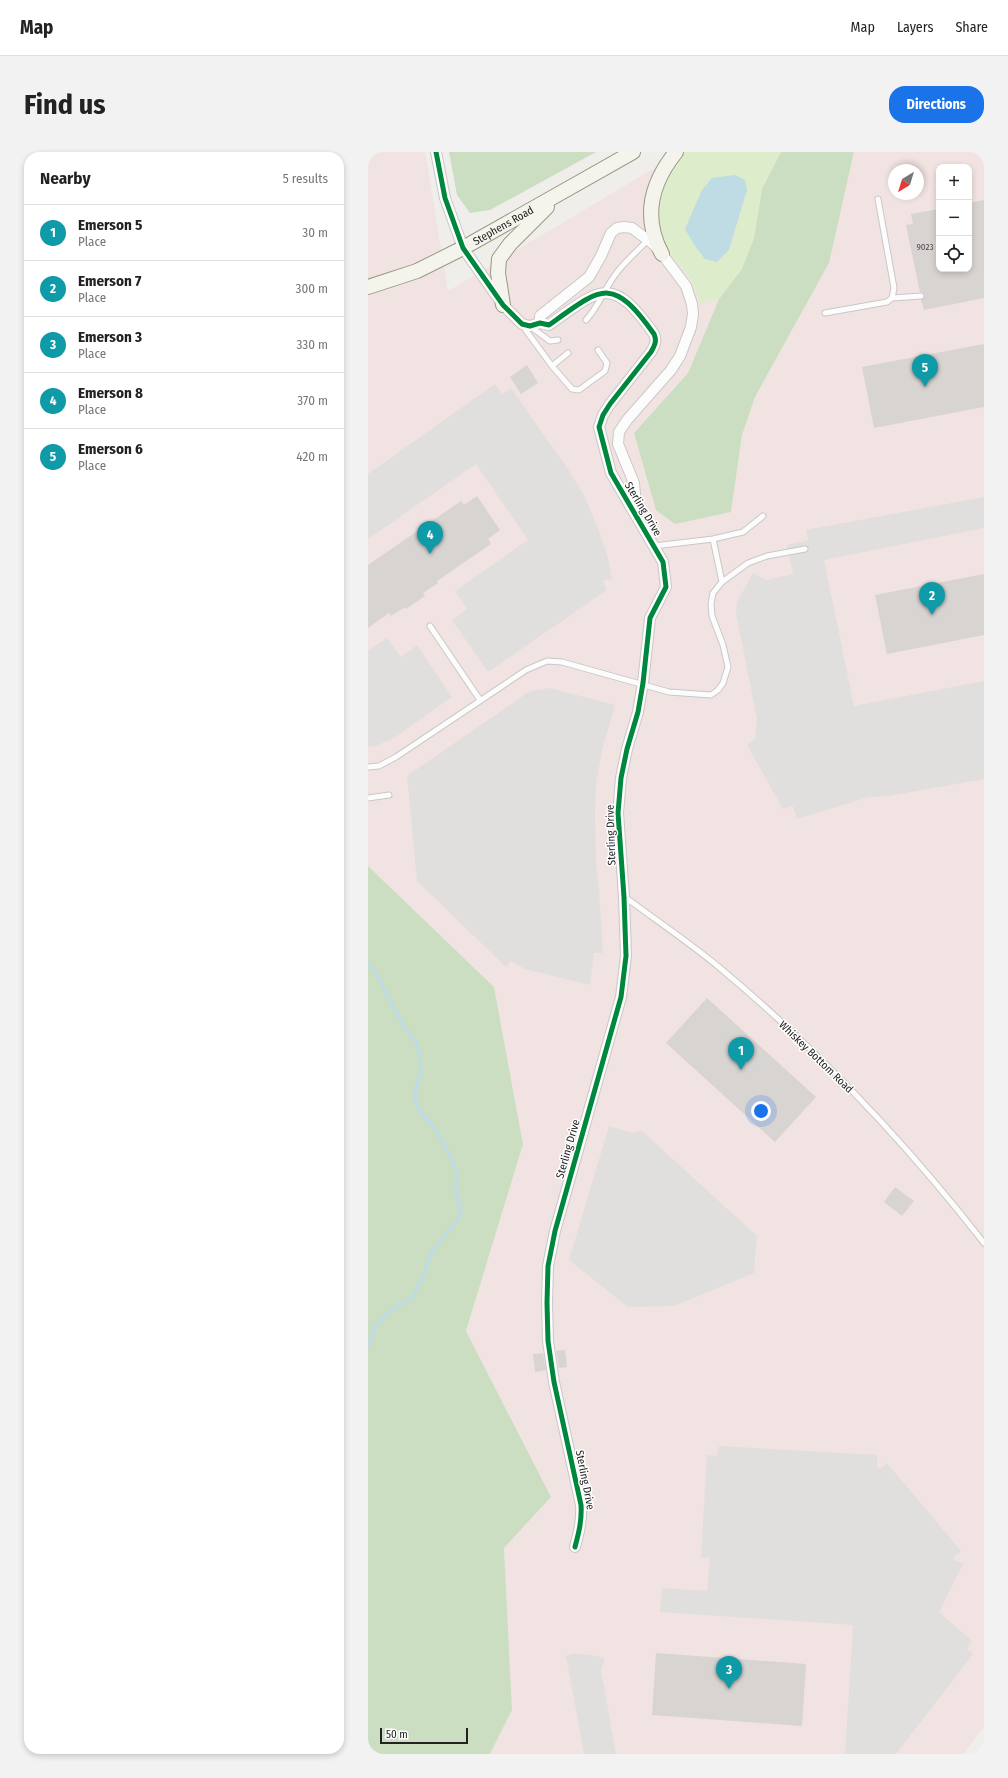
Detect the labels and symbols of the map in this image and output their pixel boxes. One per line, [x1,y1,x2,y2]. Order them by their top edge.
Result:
north arrow [888,164,924,200]
street label: Stephens Road [471,203,536,248]
house number: 9023 [917,242,933,252]
pin: 5 [912,354,938,387]
street label: Sterling Drive [622,480,664,538]
pin: 4 [417,521,443,554]
pin: 2 [919,582,945,615]
street label: Sterling Drive [603,804,619,866]
street label: Whiskey Bottom Road [776,1018,856,1096]
pin: 1 [728,1037,754,1070]
your location [751,1101,771,1121]
street label: Sterling Drive [553,1118,583,1180]
street label: Sterling Drive [573,1449,597,1511]
pin: 3 [716,1656,742,1689]
scale bar [380,1726,468,1745]

